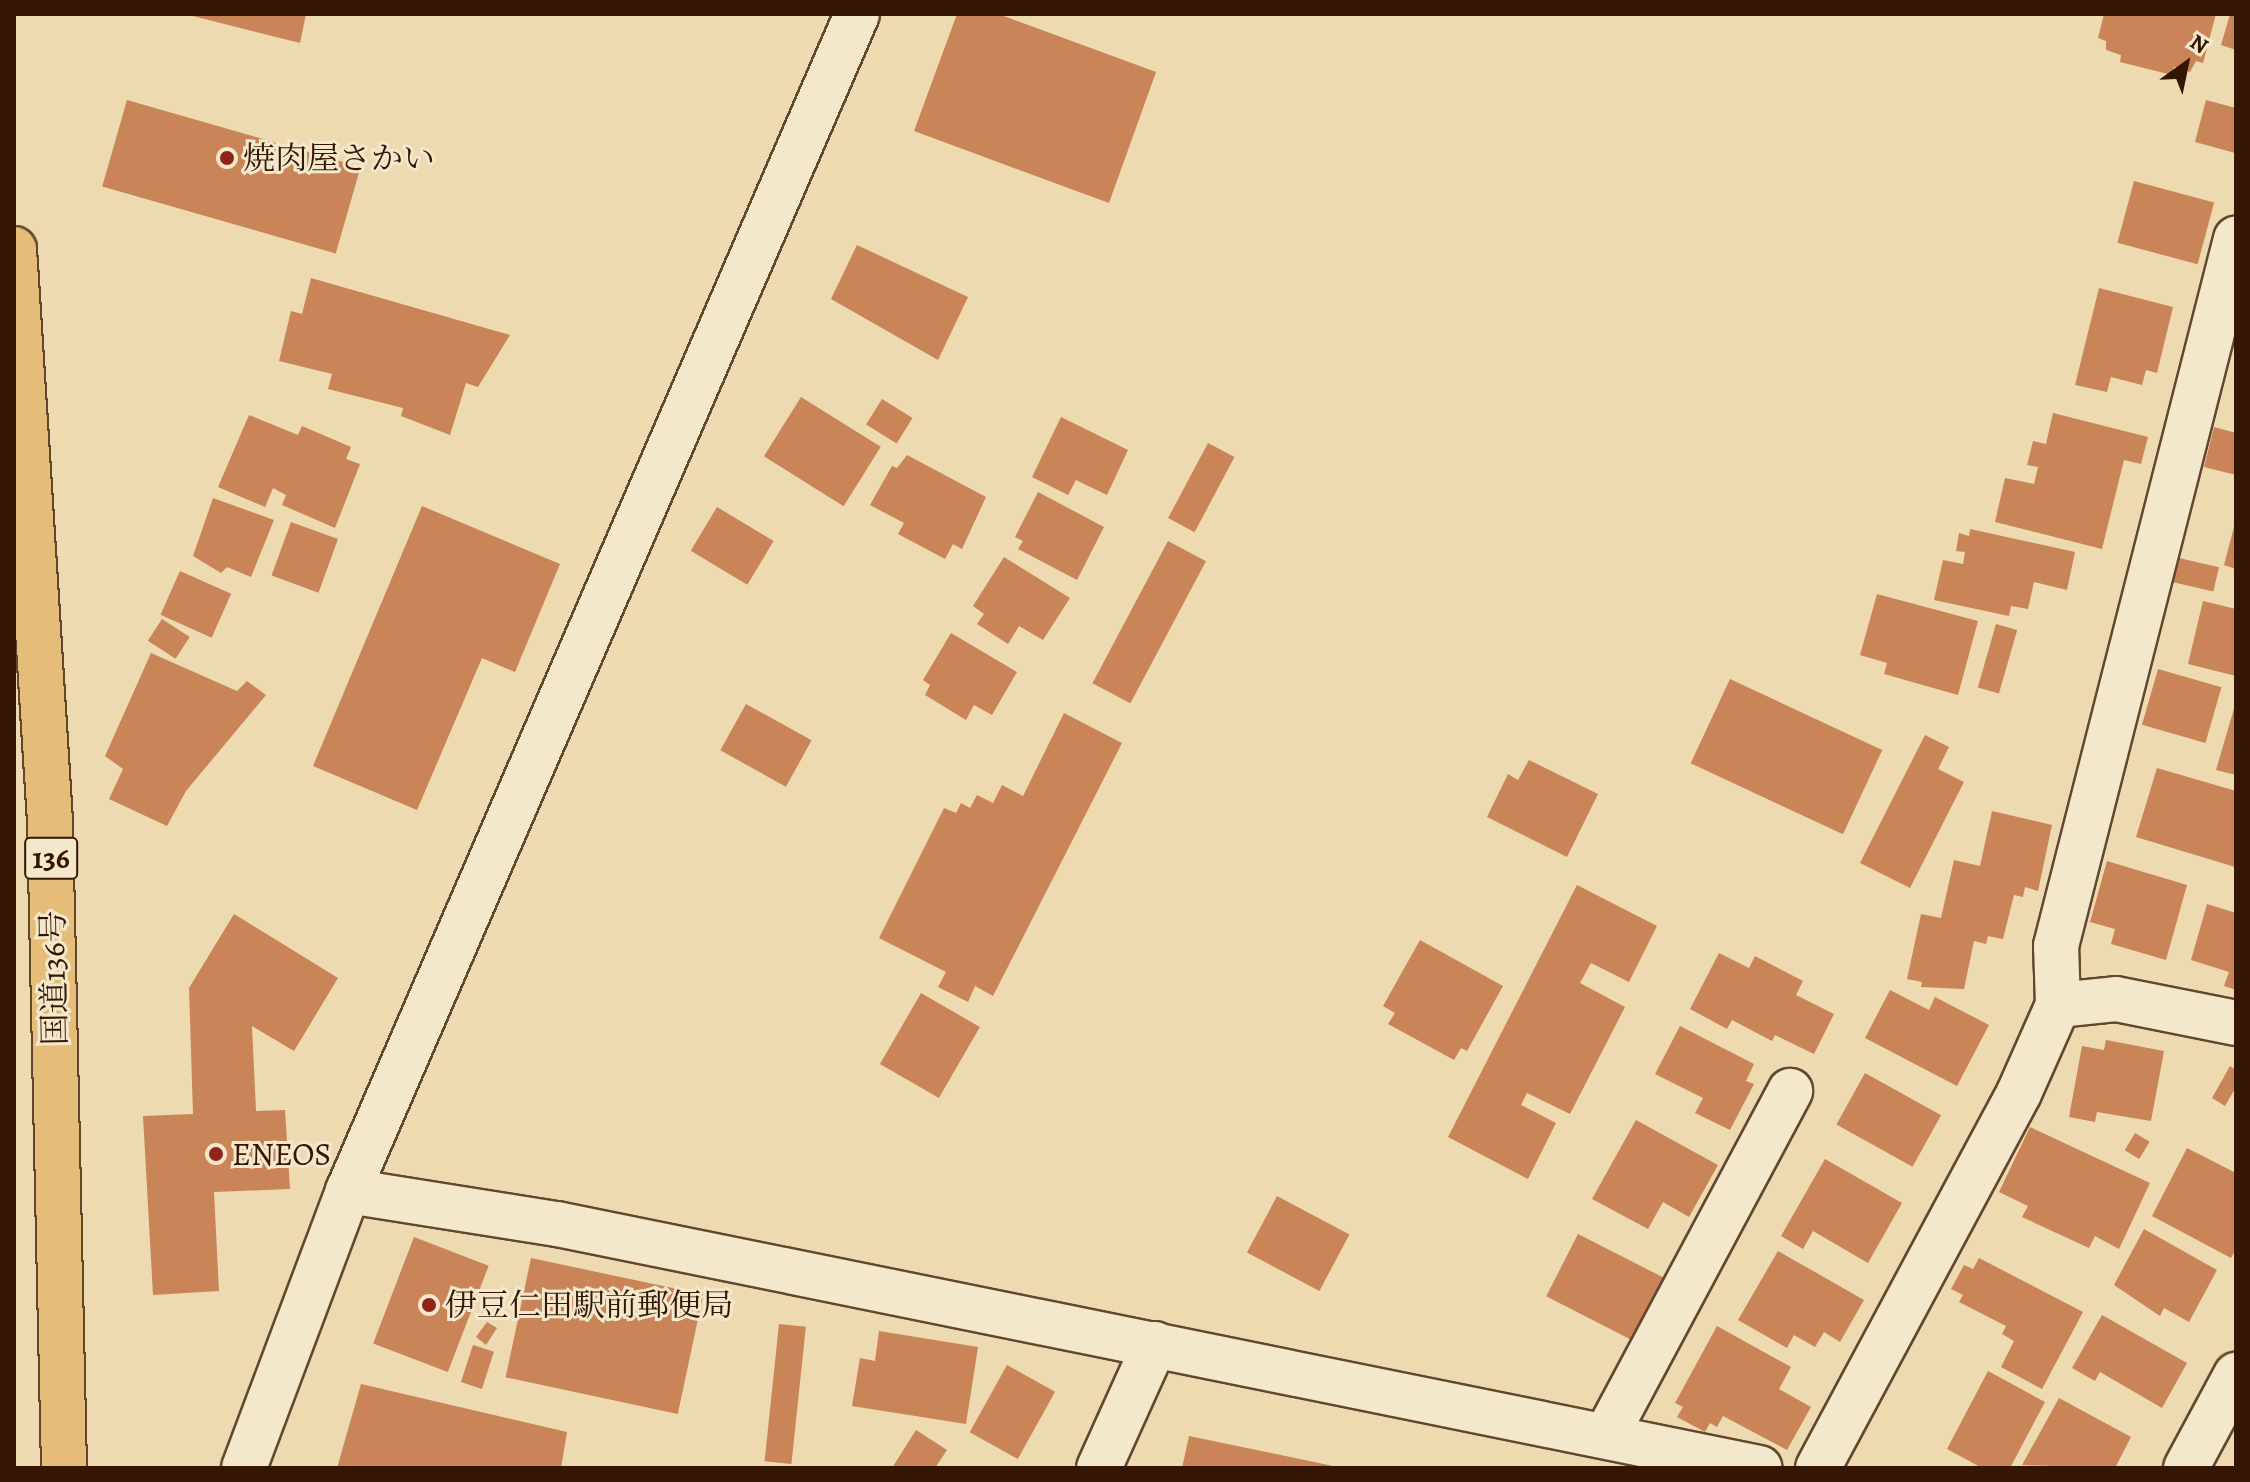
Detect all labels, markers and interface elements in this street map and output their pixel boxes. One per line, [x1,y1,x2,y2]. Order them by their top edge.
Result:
north arrow [2146,24,2226,104]
text: N [2184,27,2214,61]
place label: 焼肉屋さかい [243,139,435,177]
marker: 焼肉屋さかい [218,149,236,167]
road number: 136 [23,832,79,884]
street label: 国道136号 [34,910,74,1046]
place label: ENEOS [232,1135,331,1173]
marker: ENEOS [207,1145,225,1163]
place label: 伊豆仁田駅前郵便局 [445,1286,733,1324]
marker: 伊豆仁田駅前郵便局 [420,1296,438,1314]

